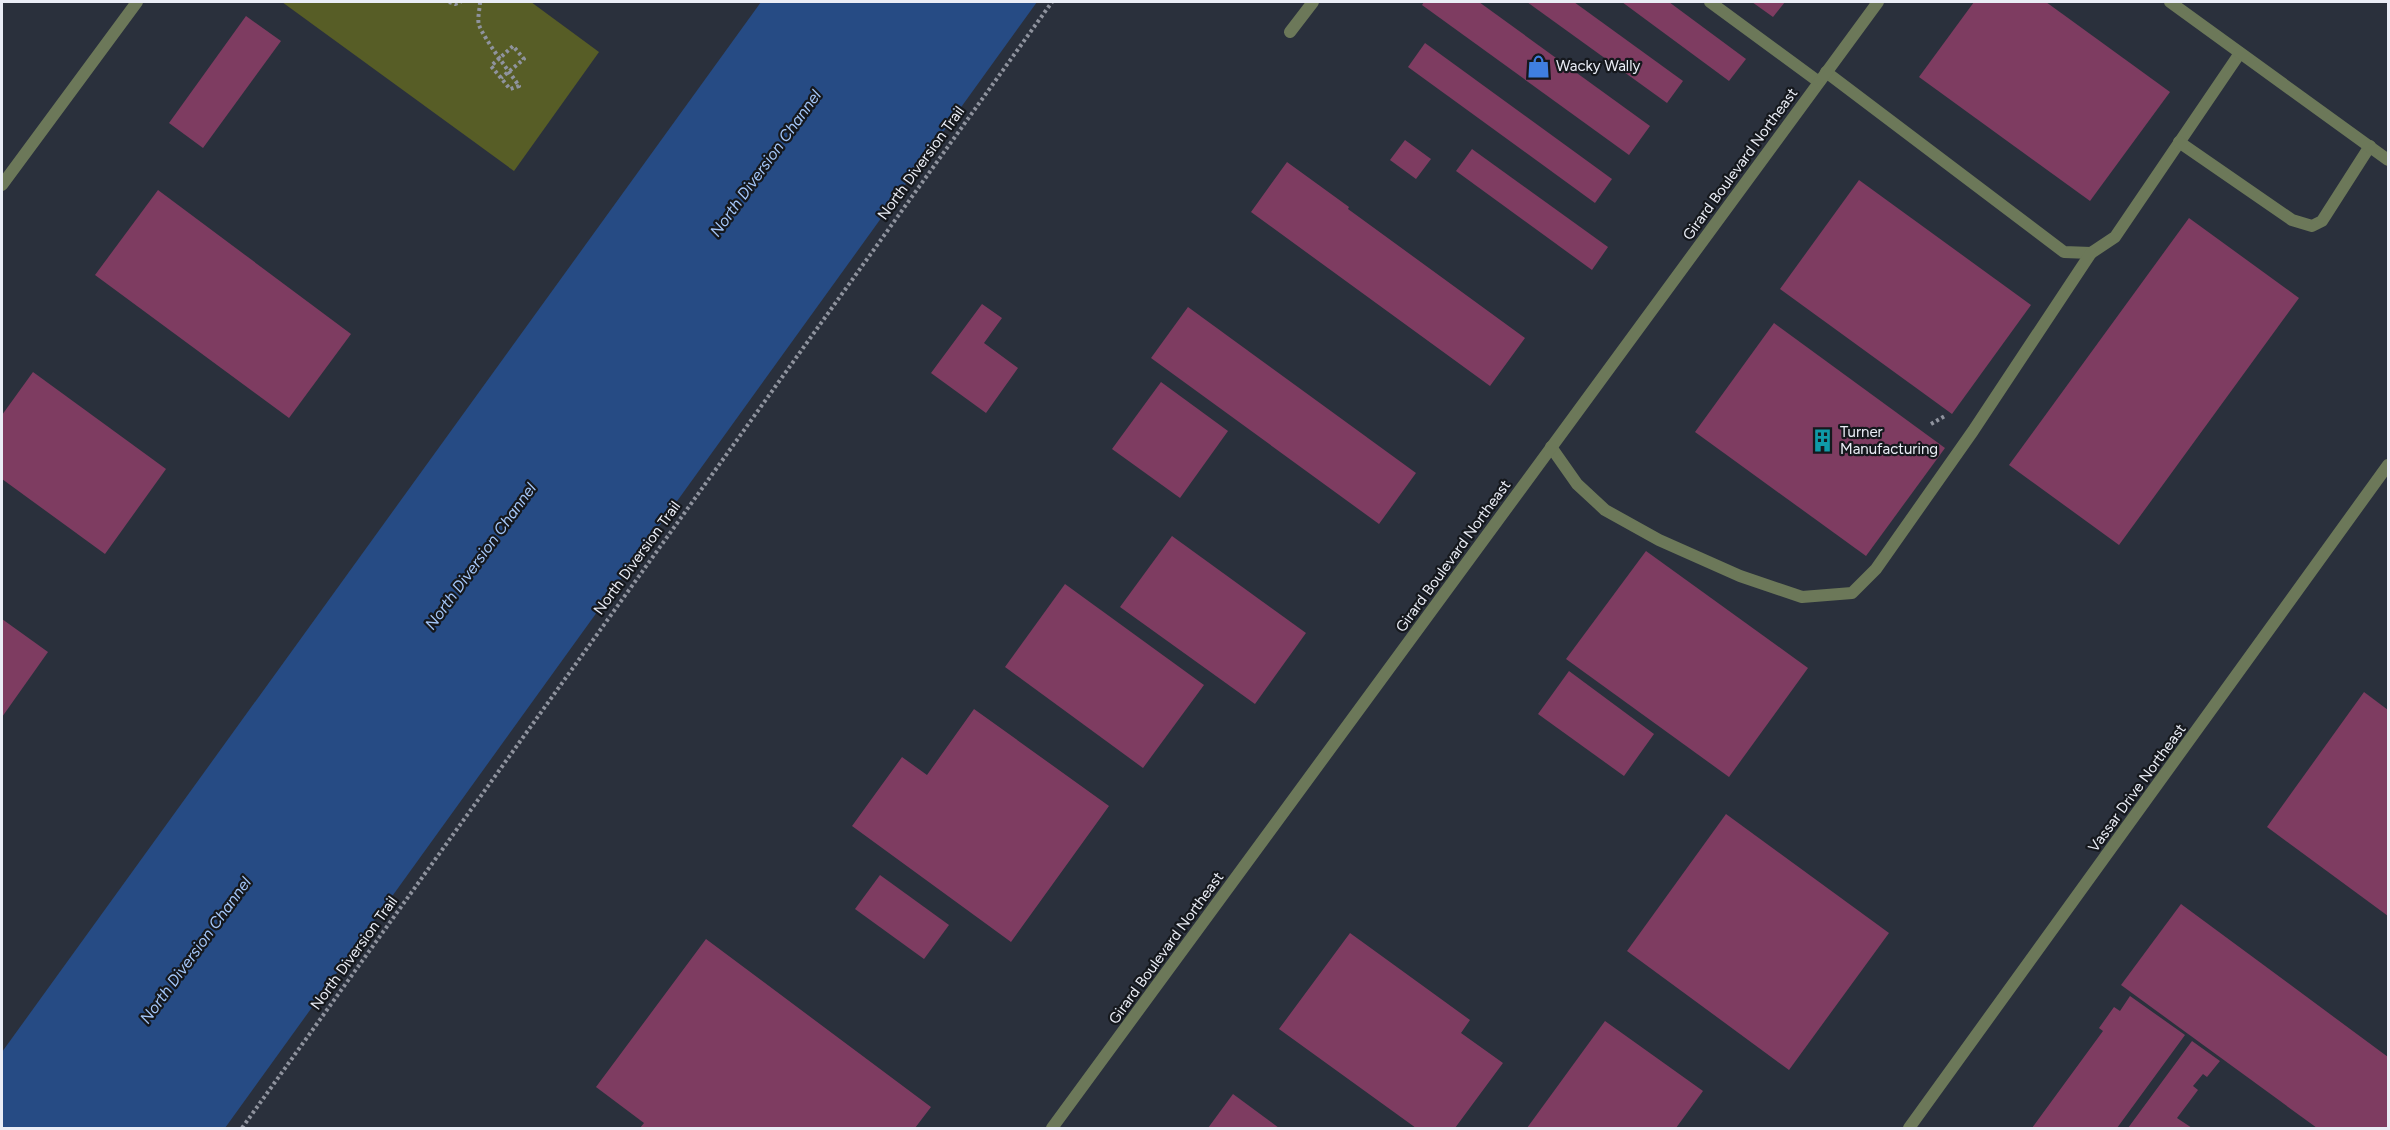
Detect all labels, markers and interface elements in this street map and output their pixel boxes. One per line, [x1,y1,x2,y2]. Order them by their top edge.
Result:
shop icon: Wacky Wally [1525,53,1551,79]
place label: Wacky Wally [1556,57,1640,75]
street label: Girard Boulevard Northeast [1679,84,1801,243]
water label: North Diversion Channel [706,86,825,240]
street label: North Diversion Trail [874,103,968,223]
place label: Turner Manufacturing [1840,423,1938,458]
building icon: Turner Manufacturing [1809,428,1835,454]
street label: Girard Boulevard Northeast [1392,476,1514,635]
water label: North Diversion Channel [421,479,540,633]
street label: North Diversion Trail [590,498,684,618]
street label: Vassar Drive Northeast [2084,720,2190,856]
street label: Girard Boulevard Northeast [1105,868,1227,1027]
water label: North Diversion Channel [136,873,255,1027]
street label: North Diversion Trail [307,893,401,1013]

